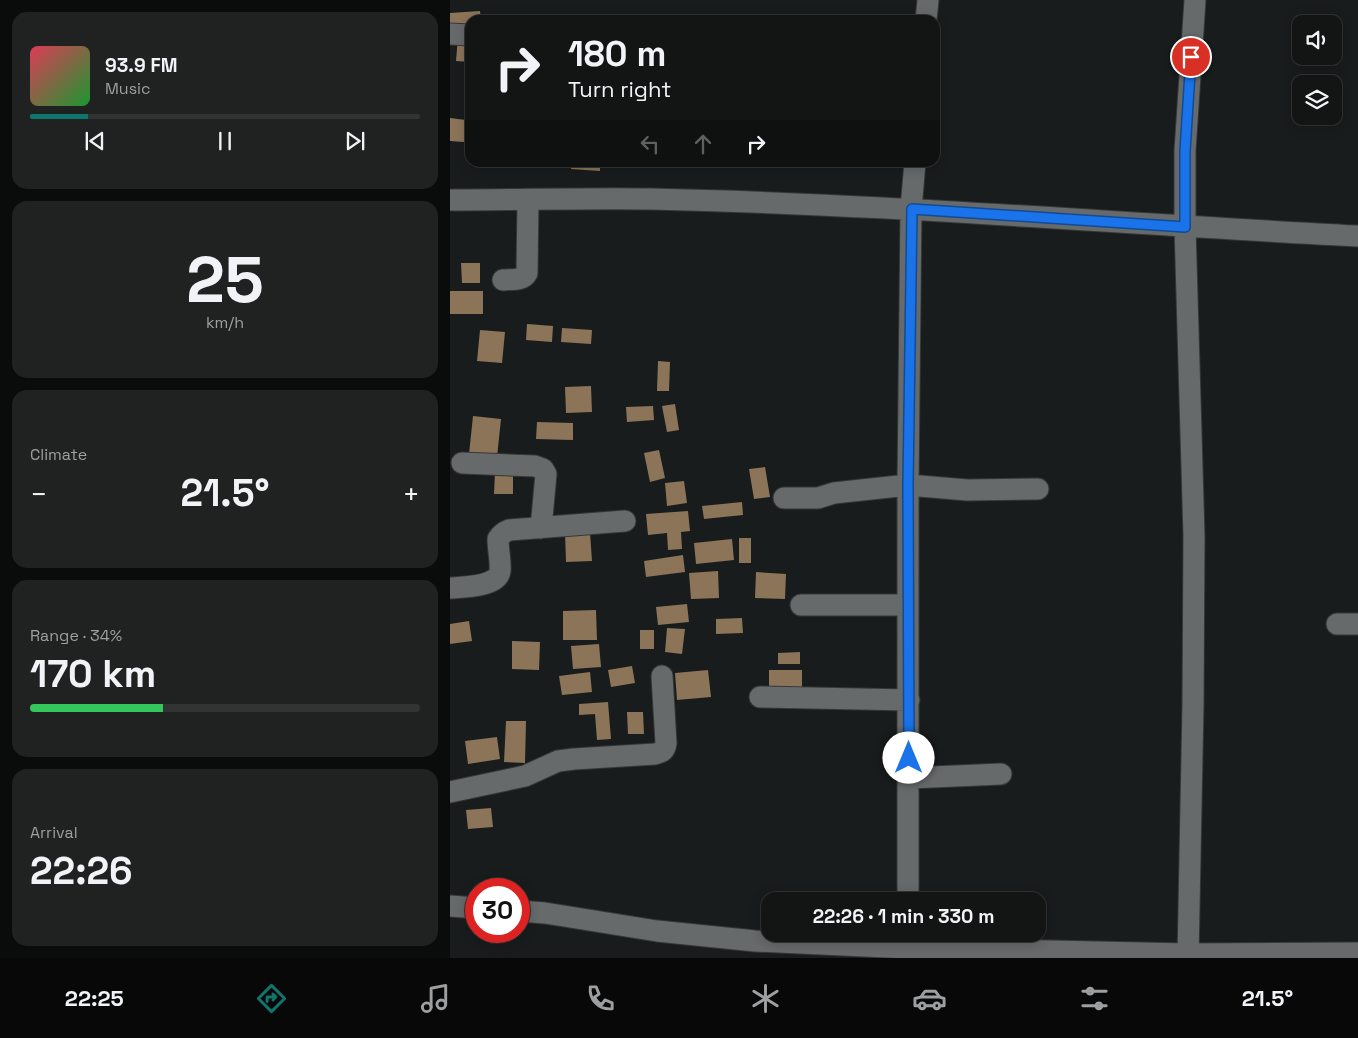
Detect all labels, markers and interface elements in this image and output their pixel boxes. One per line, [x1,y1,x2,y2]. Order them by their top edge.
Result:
map controls [1292,15,1342,125]
button: sound [1292,15,1342,65]
text: 180 m [568,32,666,76]
icon: right [485,35,550,100]
pin [1170,36,1212,78]
icon: arrive [1177,43,1205,71]
text: 93.9 FM [105,53,177,78]
text: Turn right [568,75,671,103]
button: layers [1292,75,1342,125]
text: Music [105,78,151,99]
icon: previous [81,127,109,155]
icon: pause [211,127,239,155]
icon: next [341,127,369,155]
icon: left [636,130,664,158]
icon: ahead [689,130,717,158]
icon: right [742,130,770,158]
text: 25 [186,238,264,321]
text: km/h [206,312,244,333]
text: Climate [30,444,87,465]
text: 21.5° [181,469,269,517]
text: − [30,476,47,512]
text: + [403,476,420,512]
text: Range · 34% [30,625,122,646]
text: 170 km [30,650,156,698]
position arrow [882,731,934,783]
text: Arrival [30,822,78,843]
text: 22:26 [30,847,133,895]
speed limit sign: 30 [465,878,530,943]
text: 22:26 · 1 min · 330 m [813,904,994,929]
icon: directions [254,981,289,1016]
icon: music [418,981,453,1016]
icon: phone [583,981,618,1016]
icon: climate [748,981,783,1016]
icon: car [912,981,947,1016]
icon: filters [1077,981,1112,1016]
text: 22:25 [65,984,124,1012]
text: 21.5° [1242,984,1293,1012]

